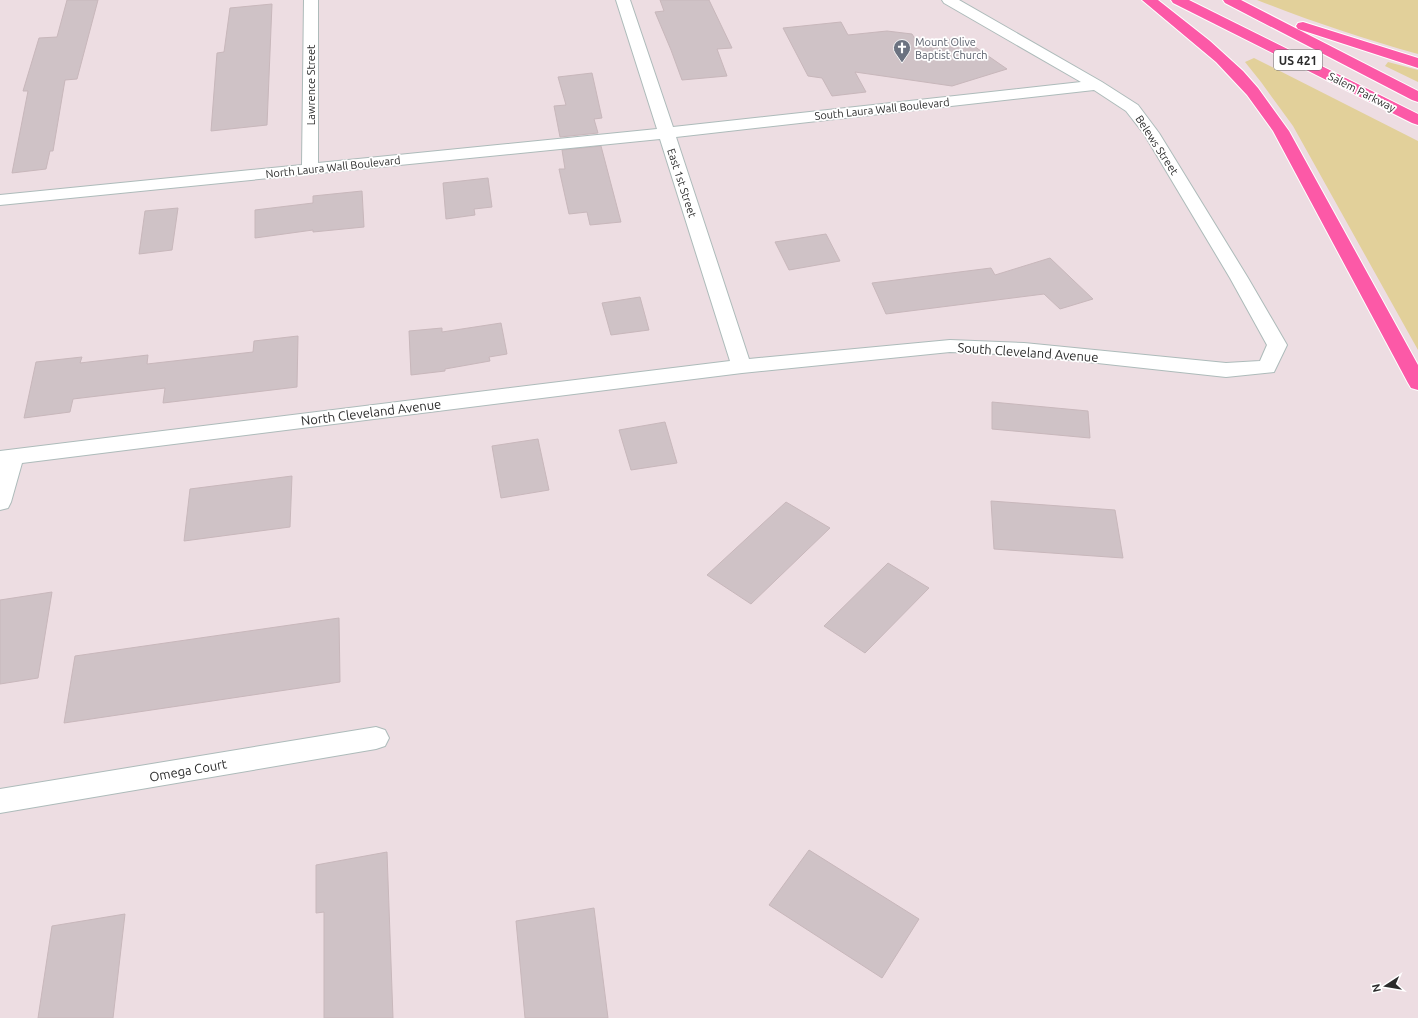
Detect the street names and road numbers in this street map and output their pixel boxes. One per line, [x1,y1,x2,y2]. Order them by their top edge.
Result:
street label: Lawrence Street [305,44,317,125]
road number: US 421 [1274,50,1322,70]
street label: Salem Parkway [1326,70,1398,114]
street label: South Laura Wall Boulevard [814,96,950,122]
street label: Belews Street [1133,113,1181,178]
street label: East 1st Street [665,147,699,220]
street label: North Laura Wall Boulevard [265,154,401,180]
street label: South Cleveland Avenue [957,340,1099,364]
street label: North Cleveland Avenue [300,396,442,428]
street label: Omega Court [148,756,228,784]

